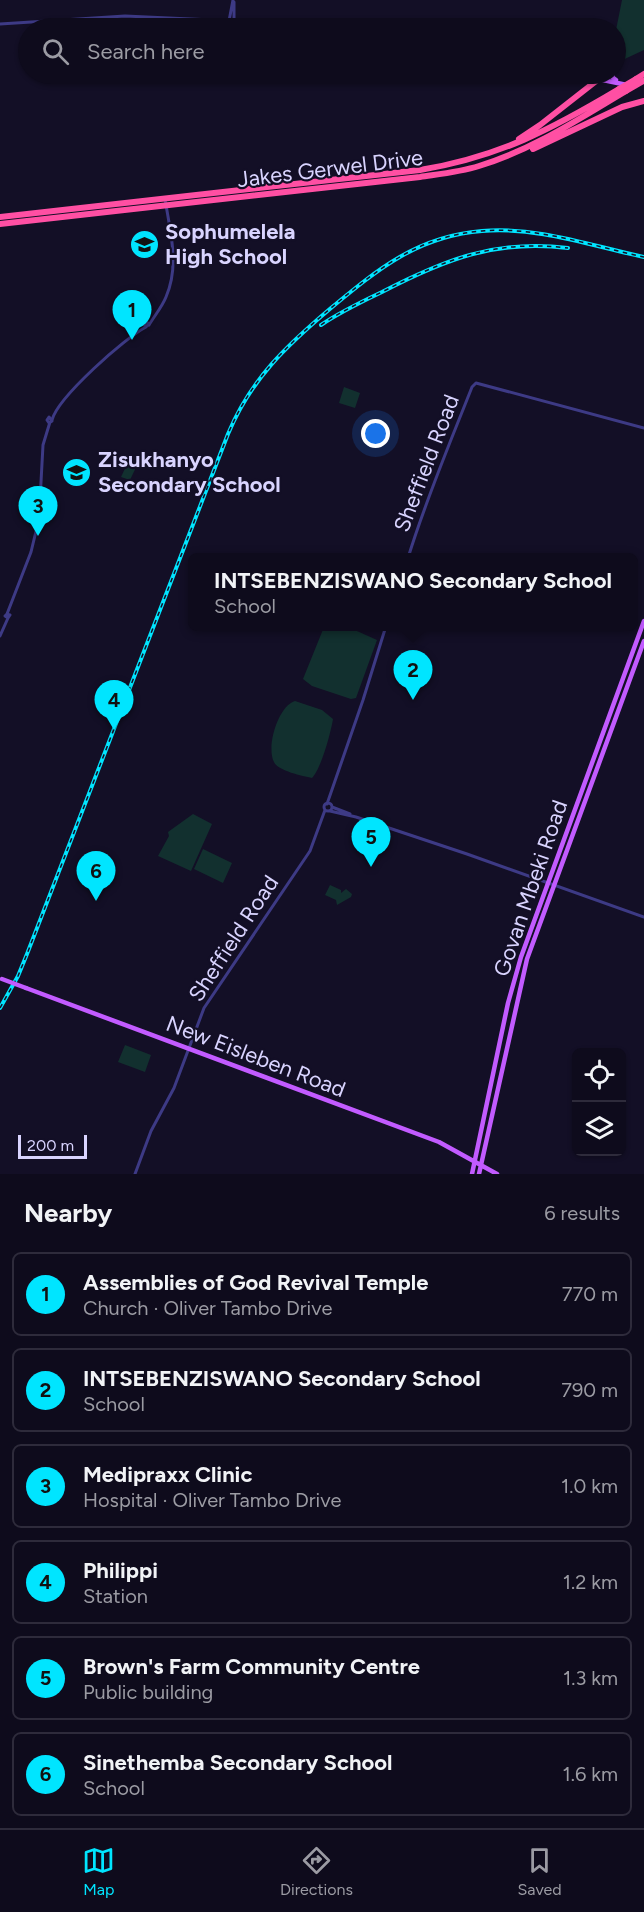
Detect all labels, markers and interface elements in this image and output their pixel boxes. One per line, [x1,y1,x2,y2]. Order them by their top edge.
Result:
search box [18,18,626,84]
icon: search [39,35,72,68]
text: Search here [87,38,205,65]
street label: Jakes Gerwel Drive [236,144,425,193]
place label: Sophumelela High School [165,218,296,270]
school or university icon: Sophumelela High School [128,228,160,260]
pin: 1 [112,290,152,340]
street label: Sheffield Road [388,391,465,536]
your location [361,419,390,448]
place label: Zisukhanyo Secondary School [98,446,281,498]
school or university icon: Zisukhanyo Secondary School [61,456,93,488]
pin: 3 [18,486,57,536]
popup [188,553,638,631]
text: INTSEBENZISWANO Secondary School [214,567,612,594]
text: School [214,594,276,618]
pin: 2 [394,650,432,700]
pin: 4 [94,680,134,730]
street label: Govan Mbeki Road [488,796,573,980]
pin: 5 [352,818,391,867]
pin: 6 [76,852,116,901]
street label: Sheffield Road [183,870,284,1006]
street label: New Eisleben Road [162,1010,349,1103]
map controls [572,1048,626,1156]
button: locate [572,1048,626,1102]
button: layers [572,1102,626,1156]
scale bar [18,1132,87,1160]
text: 200 m [27,1136,74,1155]
text: Nearby [24,1197,112,1229]
text: 6 results [544,1201,620,1225]
text: Assemblies of God Revival Temple [83,1269,428,1296]
text: 1 [41,1282,50,1306]
text: 770 m [562,1282,618,1306]
text: Church · Oliver Tambo Drive [83,1296,332,1320]
text: INTSEBENZISWANO Secondary School [83,1365,481,1392]
text: 2 [40,1378,51,1402]
text: 790 m [561,1378,618,1402]
text: School [83,1392,145,1416]
text: Medipraxx Clinic [83,1461,252,1488]
text: 3 [40,1474,51,1498]
text: 1.0 km [561,1474,618,1498]
text: Hospital · Oliver Tambo Drive [83,1488,341,1512]
text: Philippi [83,1557,158,1584]
text: 4 [39,1570,52,1594]
text: 1.2 km [563,1570,618,1594]
text: Station [83,1584,148,1608]
text: Brown's Farm Community Centre [83,1653,420,1680]
text: 5 [40,1666,51,1690]
text: 1.3 km [563,1666,618,1690]
text: Public building [83,1680,213,1704]
text: Sinethemba Secondary School [83,1749,392,1776]
text: 6 [40,1762,51,1786]
text: 1.6 km [563,1762,618,1786]
text: School [83,1776,145,1800]
tab: Map [82,1844,115,1899]
tab: Directions [280,1844,353,1899]
tab: Saved [518,1844,562,1899]

